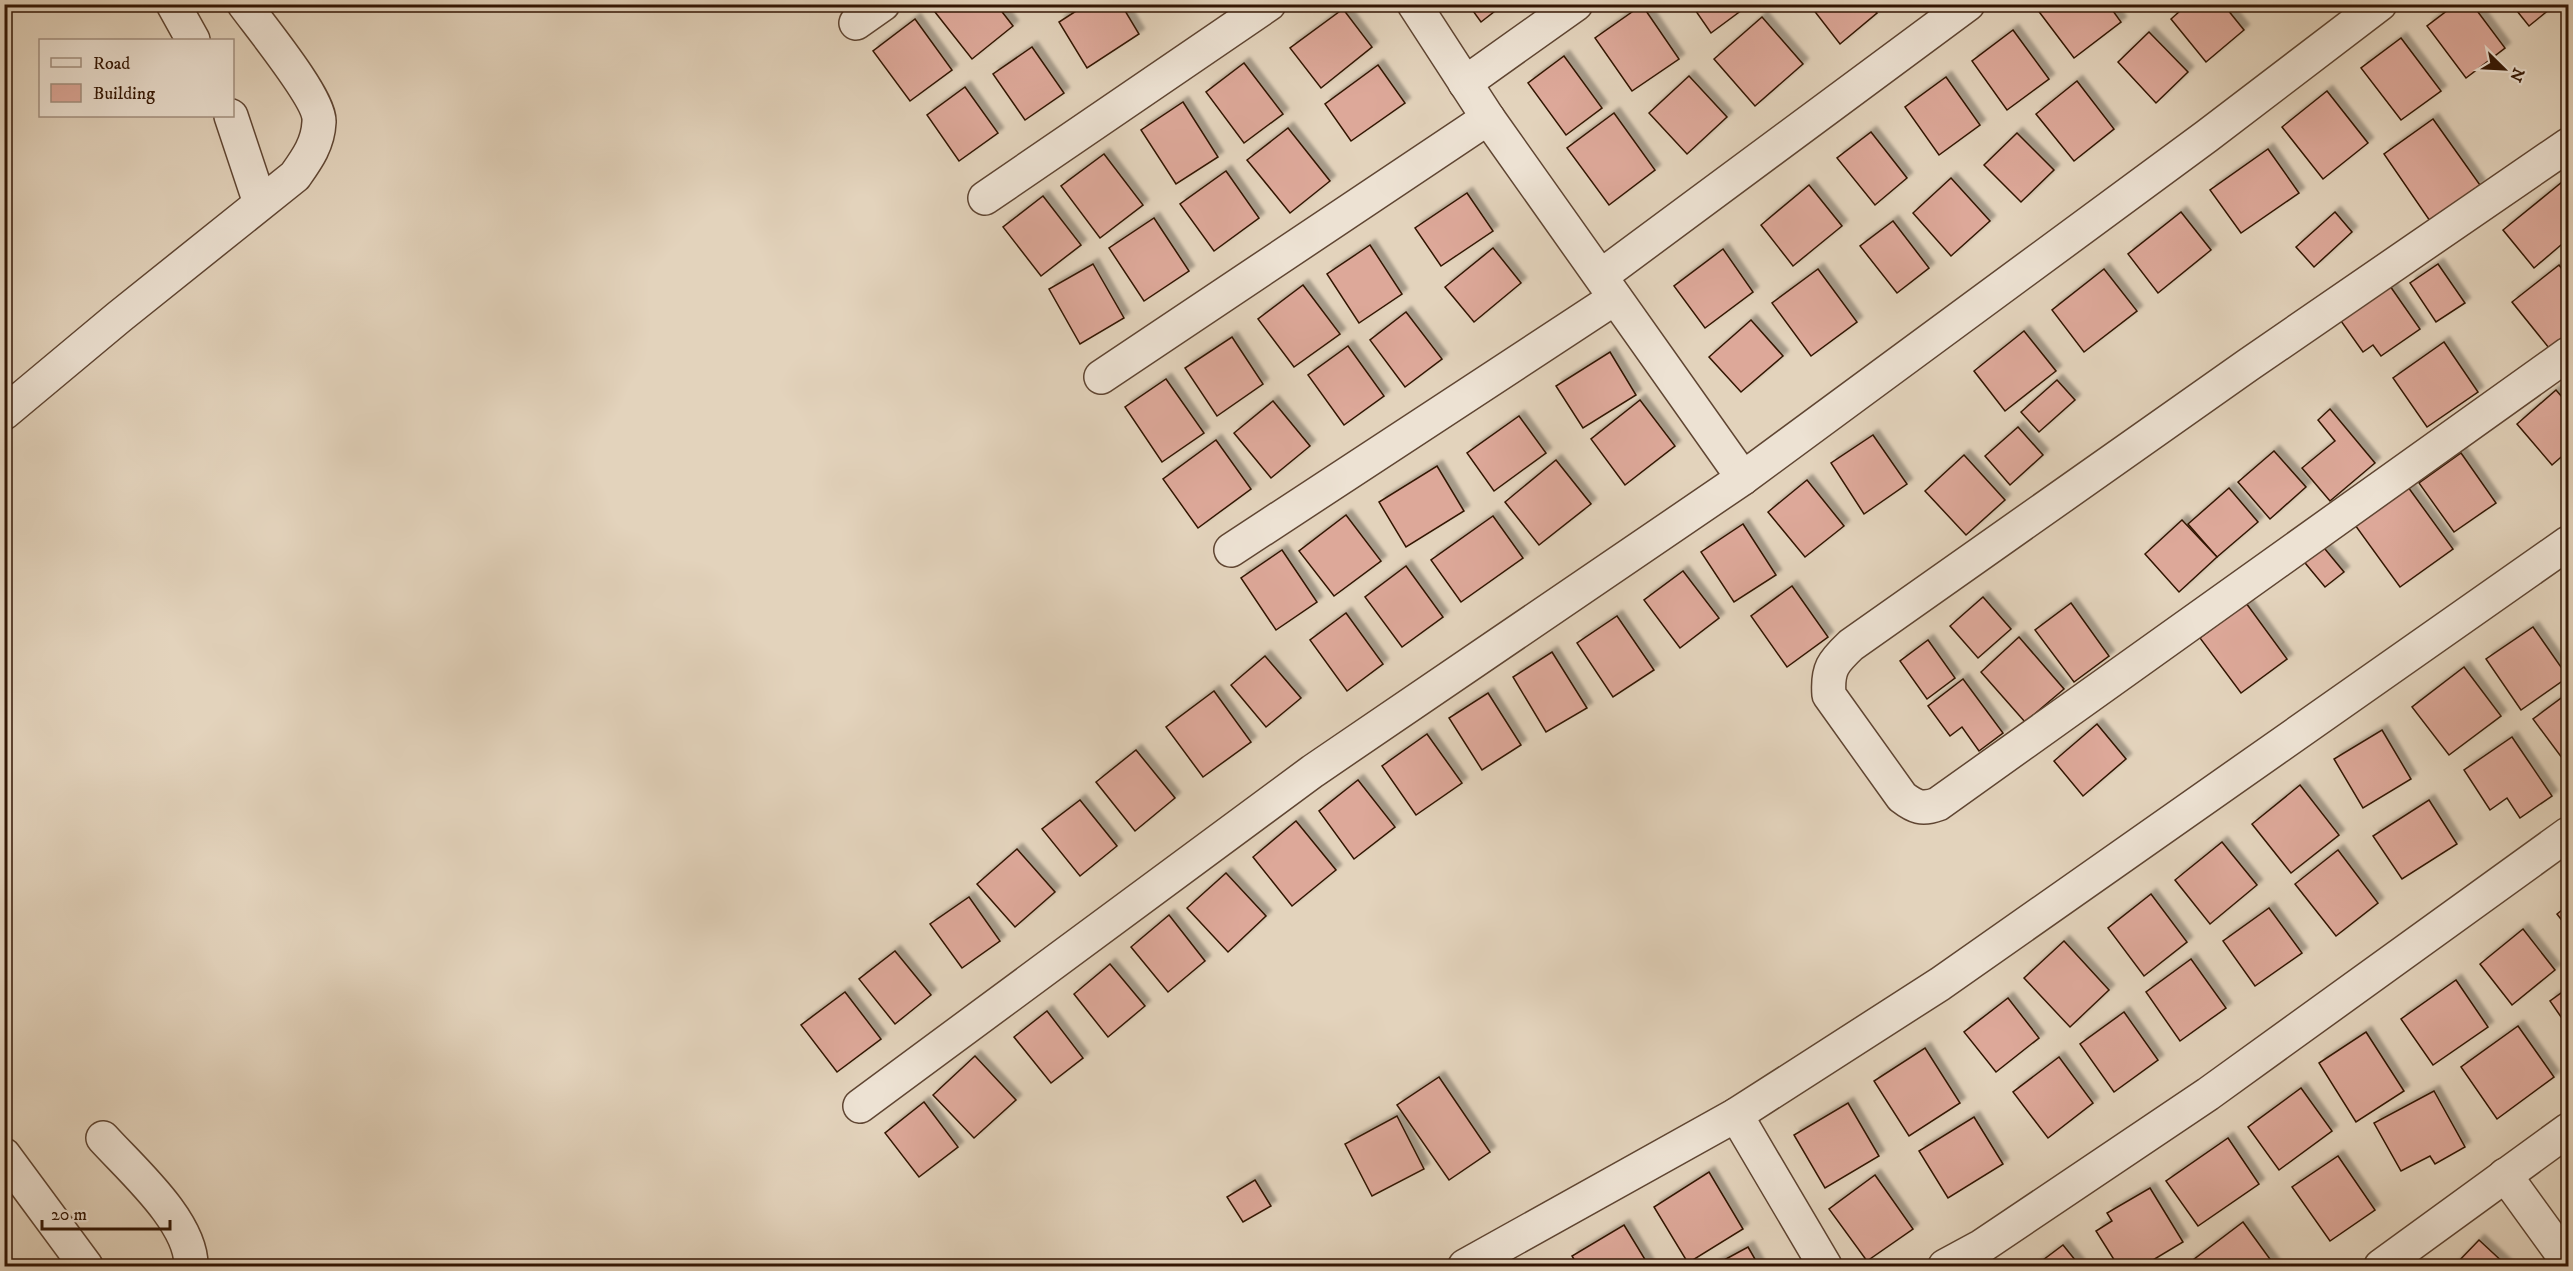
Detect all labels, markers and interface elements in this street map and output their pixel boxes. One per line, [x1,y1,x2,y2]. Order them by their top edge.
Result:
legend [39,39,234,117]
north arrow [2474,39,2534,99]
text: Road [93,53,130,75]
text: N [2505,65,2529,85]
text: Building [93,83,155,105]
scale bar [42,1193,170,1231]
text: 20 m [51,1204,87,1226]

